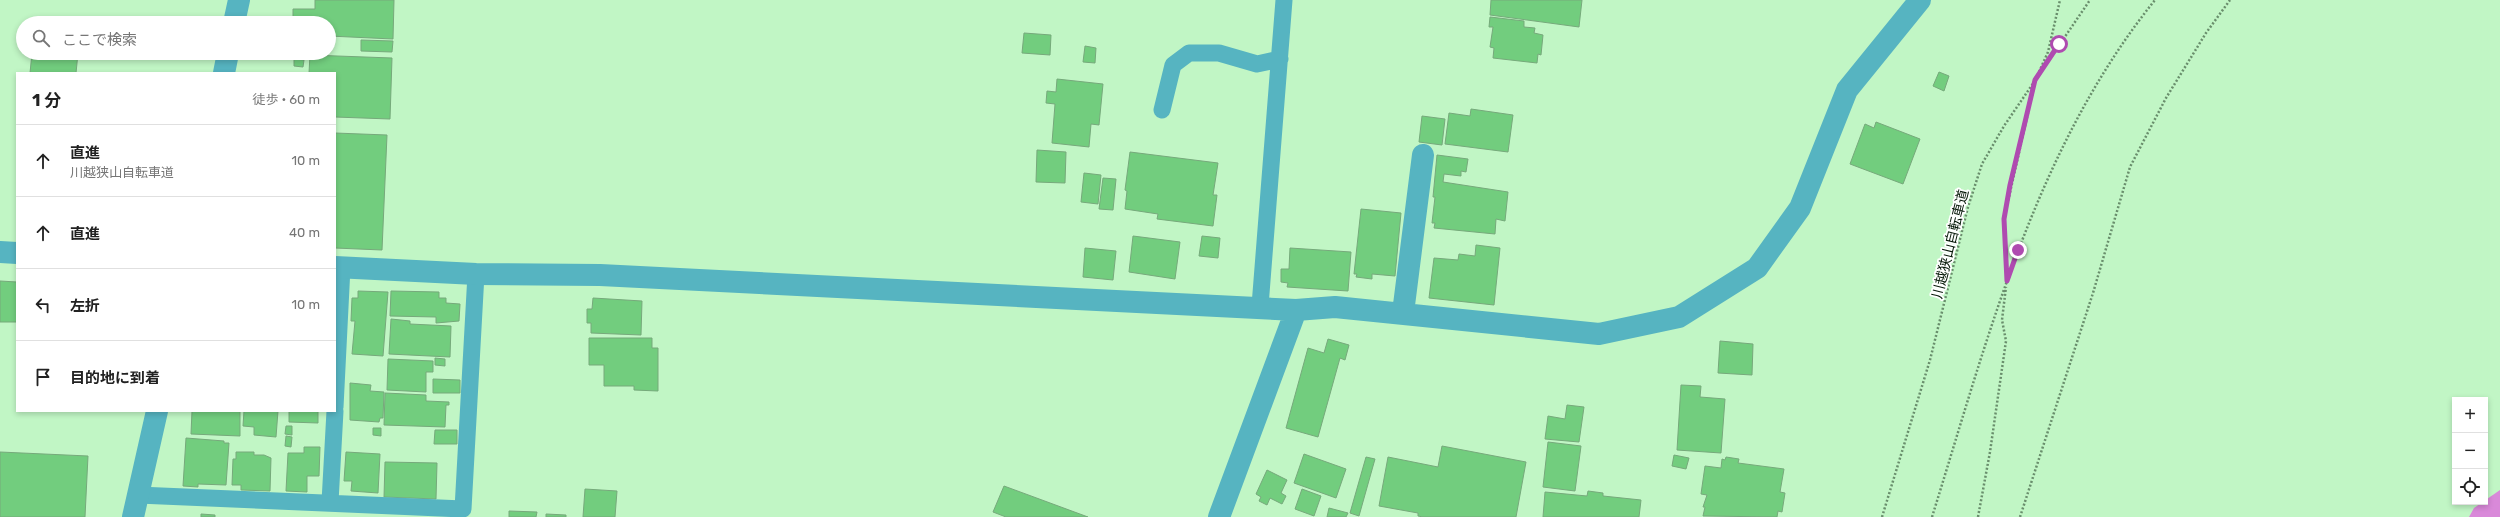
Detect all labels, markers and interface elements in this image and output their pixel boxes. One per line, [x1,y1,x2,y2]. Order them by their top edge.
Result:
search box [16,16,336,60]
icon: search [30,27,52,49]
text: ここで検索 [62,31,137,49]
route start [2050,35,2068,53]
text: 1 分 [32,90,61,110]
text: 徒歩 · 60 m [253,92,320,107]
text: 直進 [70,144,100,162]
icon: ahead [32,150,54,172]
text: 10 m [291,153,320,168]
text: 川越狭山自転車道 [70,165,174,180]
street label: 川越狭山自転車道 [1929,188,1972,301]
icon: ahead [32,222,54,244]
text: 直進 [70,225,100,243]
text: 40 m [289,225,320,240]
route end [2009,241,2027,259]
icon: left [32,294,54,316]
text: 左折 [70,297,100,315]
text: 10 m [291,297,320,312]
icon: arrive [32,366,54,388]
text: 目的地に到着 [70,369,160,387]
map controls [2452,397,2488,505]
button: + [2452,397,2488,433]
button: − [2452,433,2488,469]
button: locate [2452,469,2488,505]

